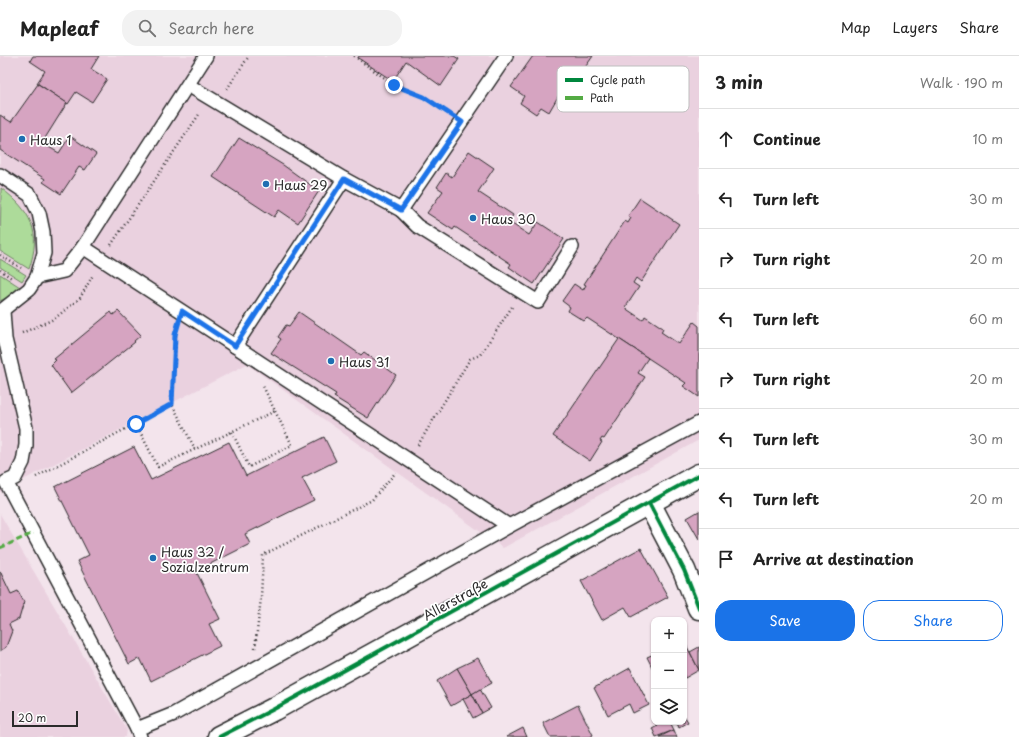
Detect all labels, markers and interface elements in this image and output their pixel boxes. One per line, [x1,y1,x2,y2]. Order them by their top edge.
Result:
search box [122,10,402,46]
text: Mapleaf [20,14,98,42]
text: Search here [168,16,254,39]
icon: search [136,17,158,39]
text: Map [841,17,871,38]
text: Layers [893,17,938,38]
text: Share [960,17,999,38]
legend [557,66,689,112]
text: 3 min [715,69,763,95]
text: Cycle path [590,71,645,88]
text: Walk · 190 m [920,73,1003,92]
route end [385,76,403,94]
text: Path [590,89,614,106]
text: Continue [753,127,821,150]
icon: ahead [715,128,737,150]
text: 10 m [973,129,1003,148]
place label: Haus 1 [30,130,71,149]
marker: Haus 1 [17,134,27,144]
place label: Haus 29 [274,175,327,194]
marker: Haus 29 [261,179,271,189]
text: Turn left [753,187,819,210]
icon: left [715,188,737,210]
text: 30 m [969,189,1003,208]
place label: Haus 30 [481,209,536,228]
marker: Haus 30 [468,213,478,223]
text: Turn right [753,247,830,270]
icon: right [715,248,737,270]
text: 20 m [969,249,1003,268]
text: Turn left [753,307,819,330]
icon: left [715,308,737,330]
text: 60 m [969,309,1003,328]
place label: Haus 31 [339,352,389,371]
marker: Haus 31 [326,356,336,366]
text: Turn right [753,367,830,390]
icon: right [715,368,737,390]
text: 20 m [969,369,1003,388]
route start [127,415,145,433]
text: Turn left [753,427,819,450]
icon: left [715,428,737,450]
text: 30 m [969,429,1003,448]
text: Turn left [753,487,819,510]
icon: left [715,488,737,510]
text: 20 m [969,489,1003,508]
place label: Haus 32 / Sozialzentrum [161,542,249,576]
text: Arrive at destination [753,547,914,570]
icon: arrive [715,548,737,570]
marker: Haus 32 / Sozialzentrum [148,553,158,563]
street label: Allerstraße [419,573,491,625]
button: Save [715,600,855,641]
button: Share [863,600,1003,641]
map controls [651,617,687,725]
button: + [651,617,687,653]
button: − [651,653,687,689]
button: layers [651,689,687,725]
scale bar [12,709,78,728]
text: 20 m [18,709,46,726]

